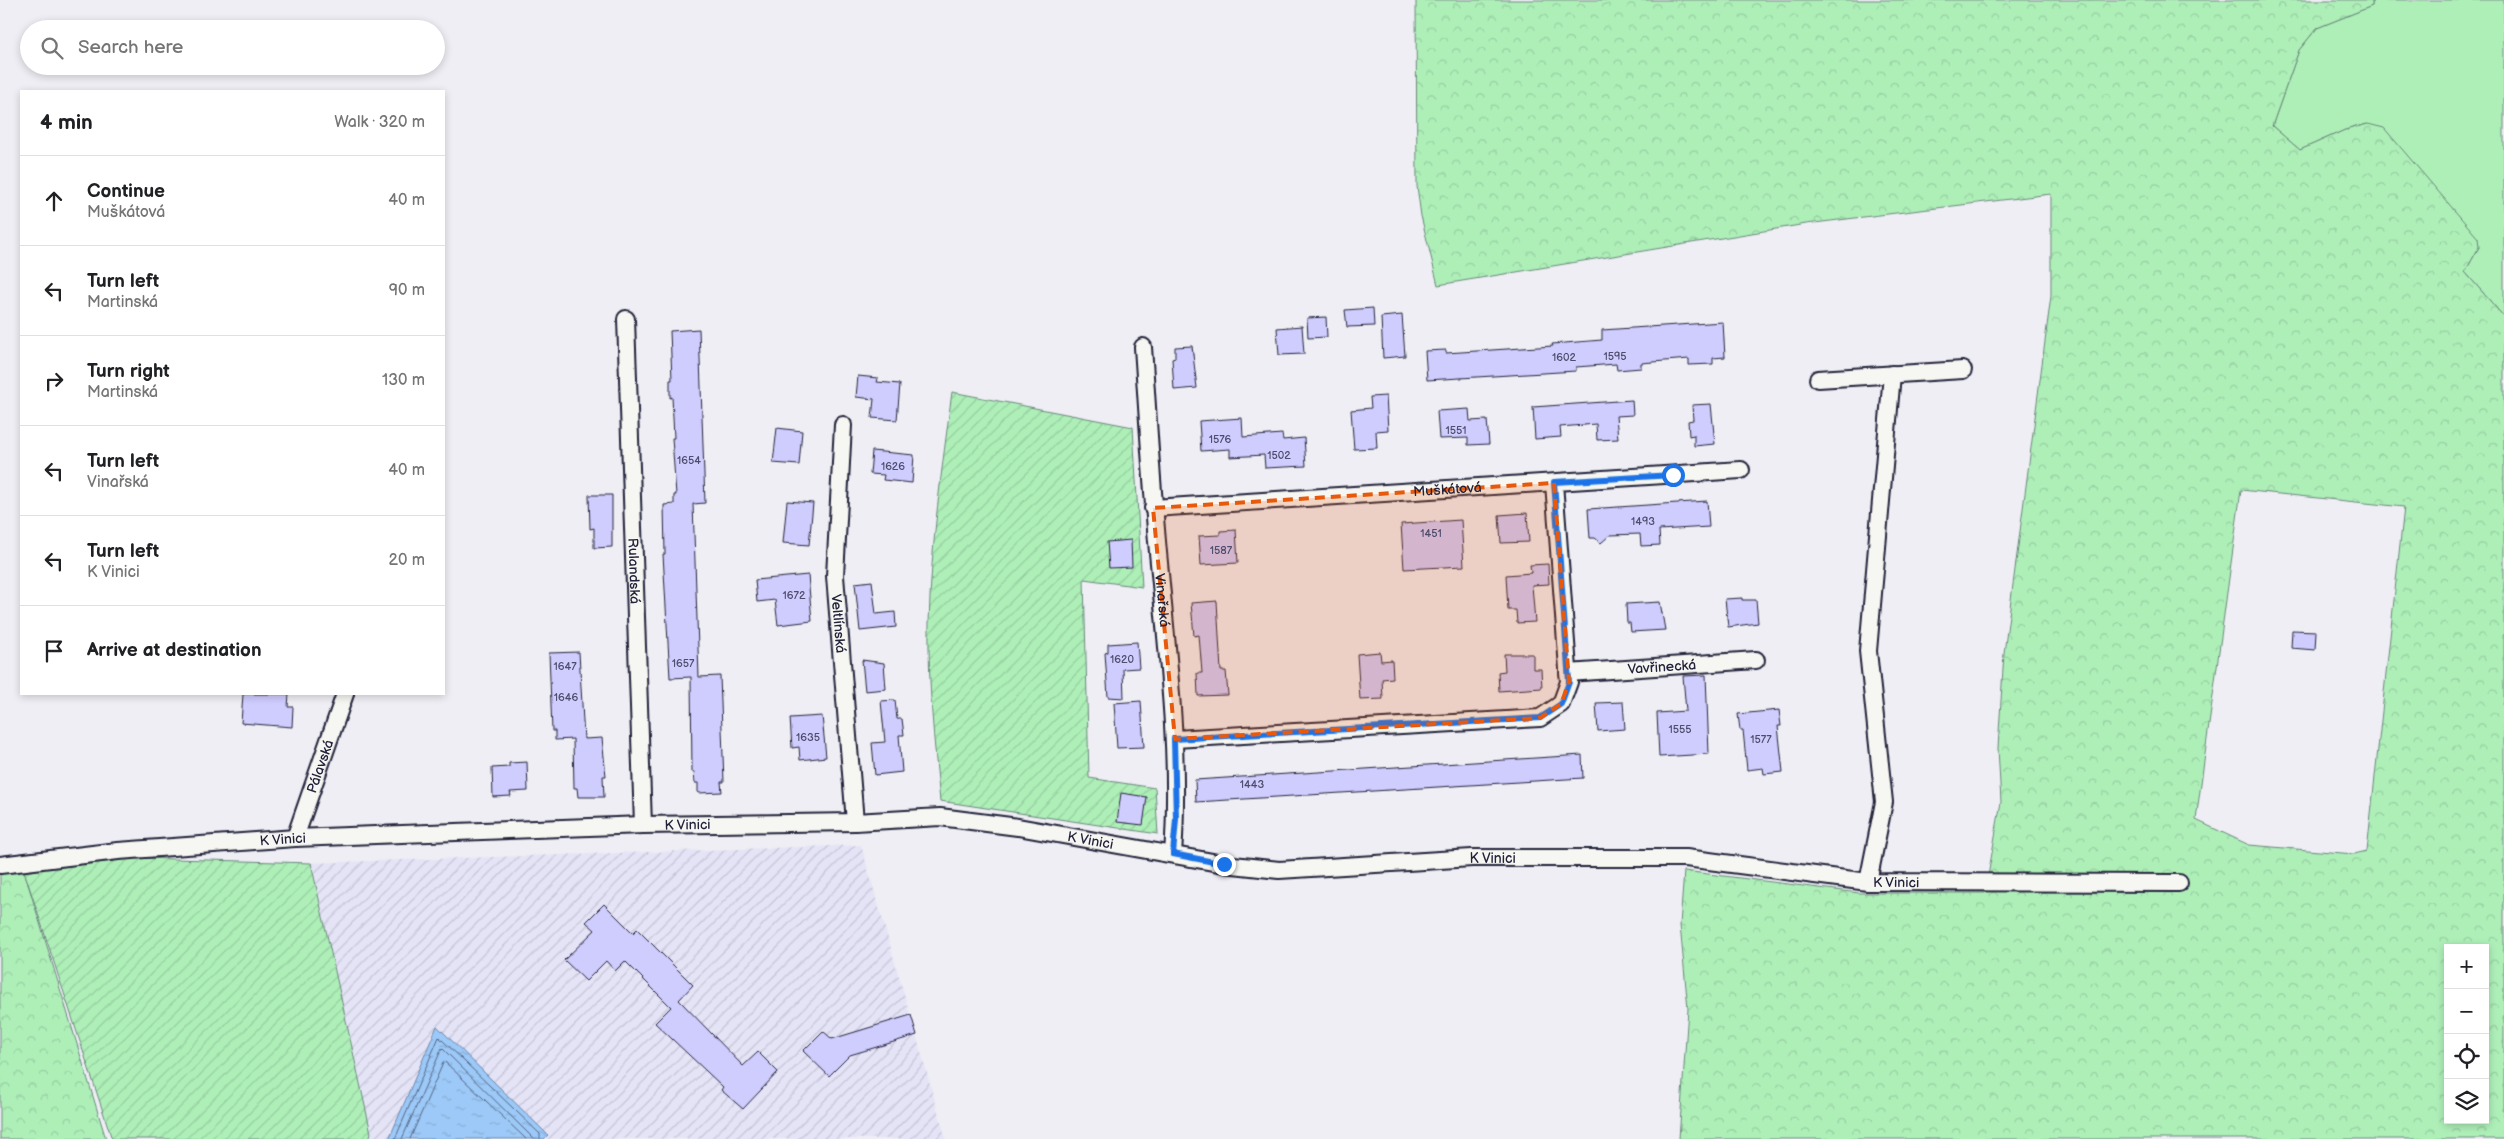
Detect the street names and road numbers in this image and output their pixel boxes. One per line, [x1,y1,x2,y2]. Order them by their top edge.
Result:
street label: Muškátová [1413,479,1482,500]
street label: Rulandská [624,538,644,604]
street label: Vinařská [1151,572,1173,628]
street label: Veltlínská [828,593,849,654]
street label: Vavřinecká [1627,656,1697,678]
street label: Pálavská [303,737,338,795]
street label: K Vinici [664,816,711,834]
street label: K Vinici [1066,828,1115,853]
street label: K Vinici [259,830,306,850]
street label: K Vinici [1470,850,1516,867]
street label: K Vinici [1873,874,1919,891]

